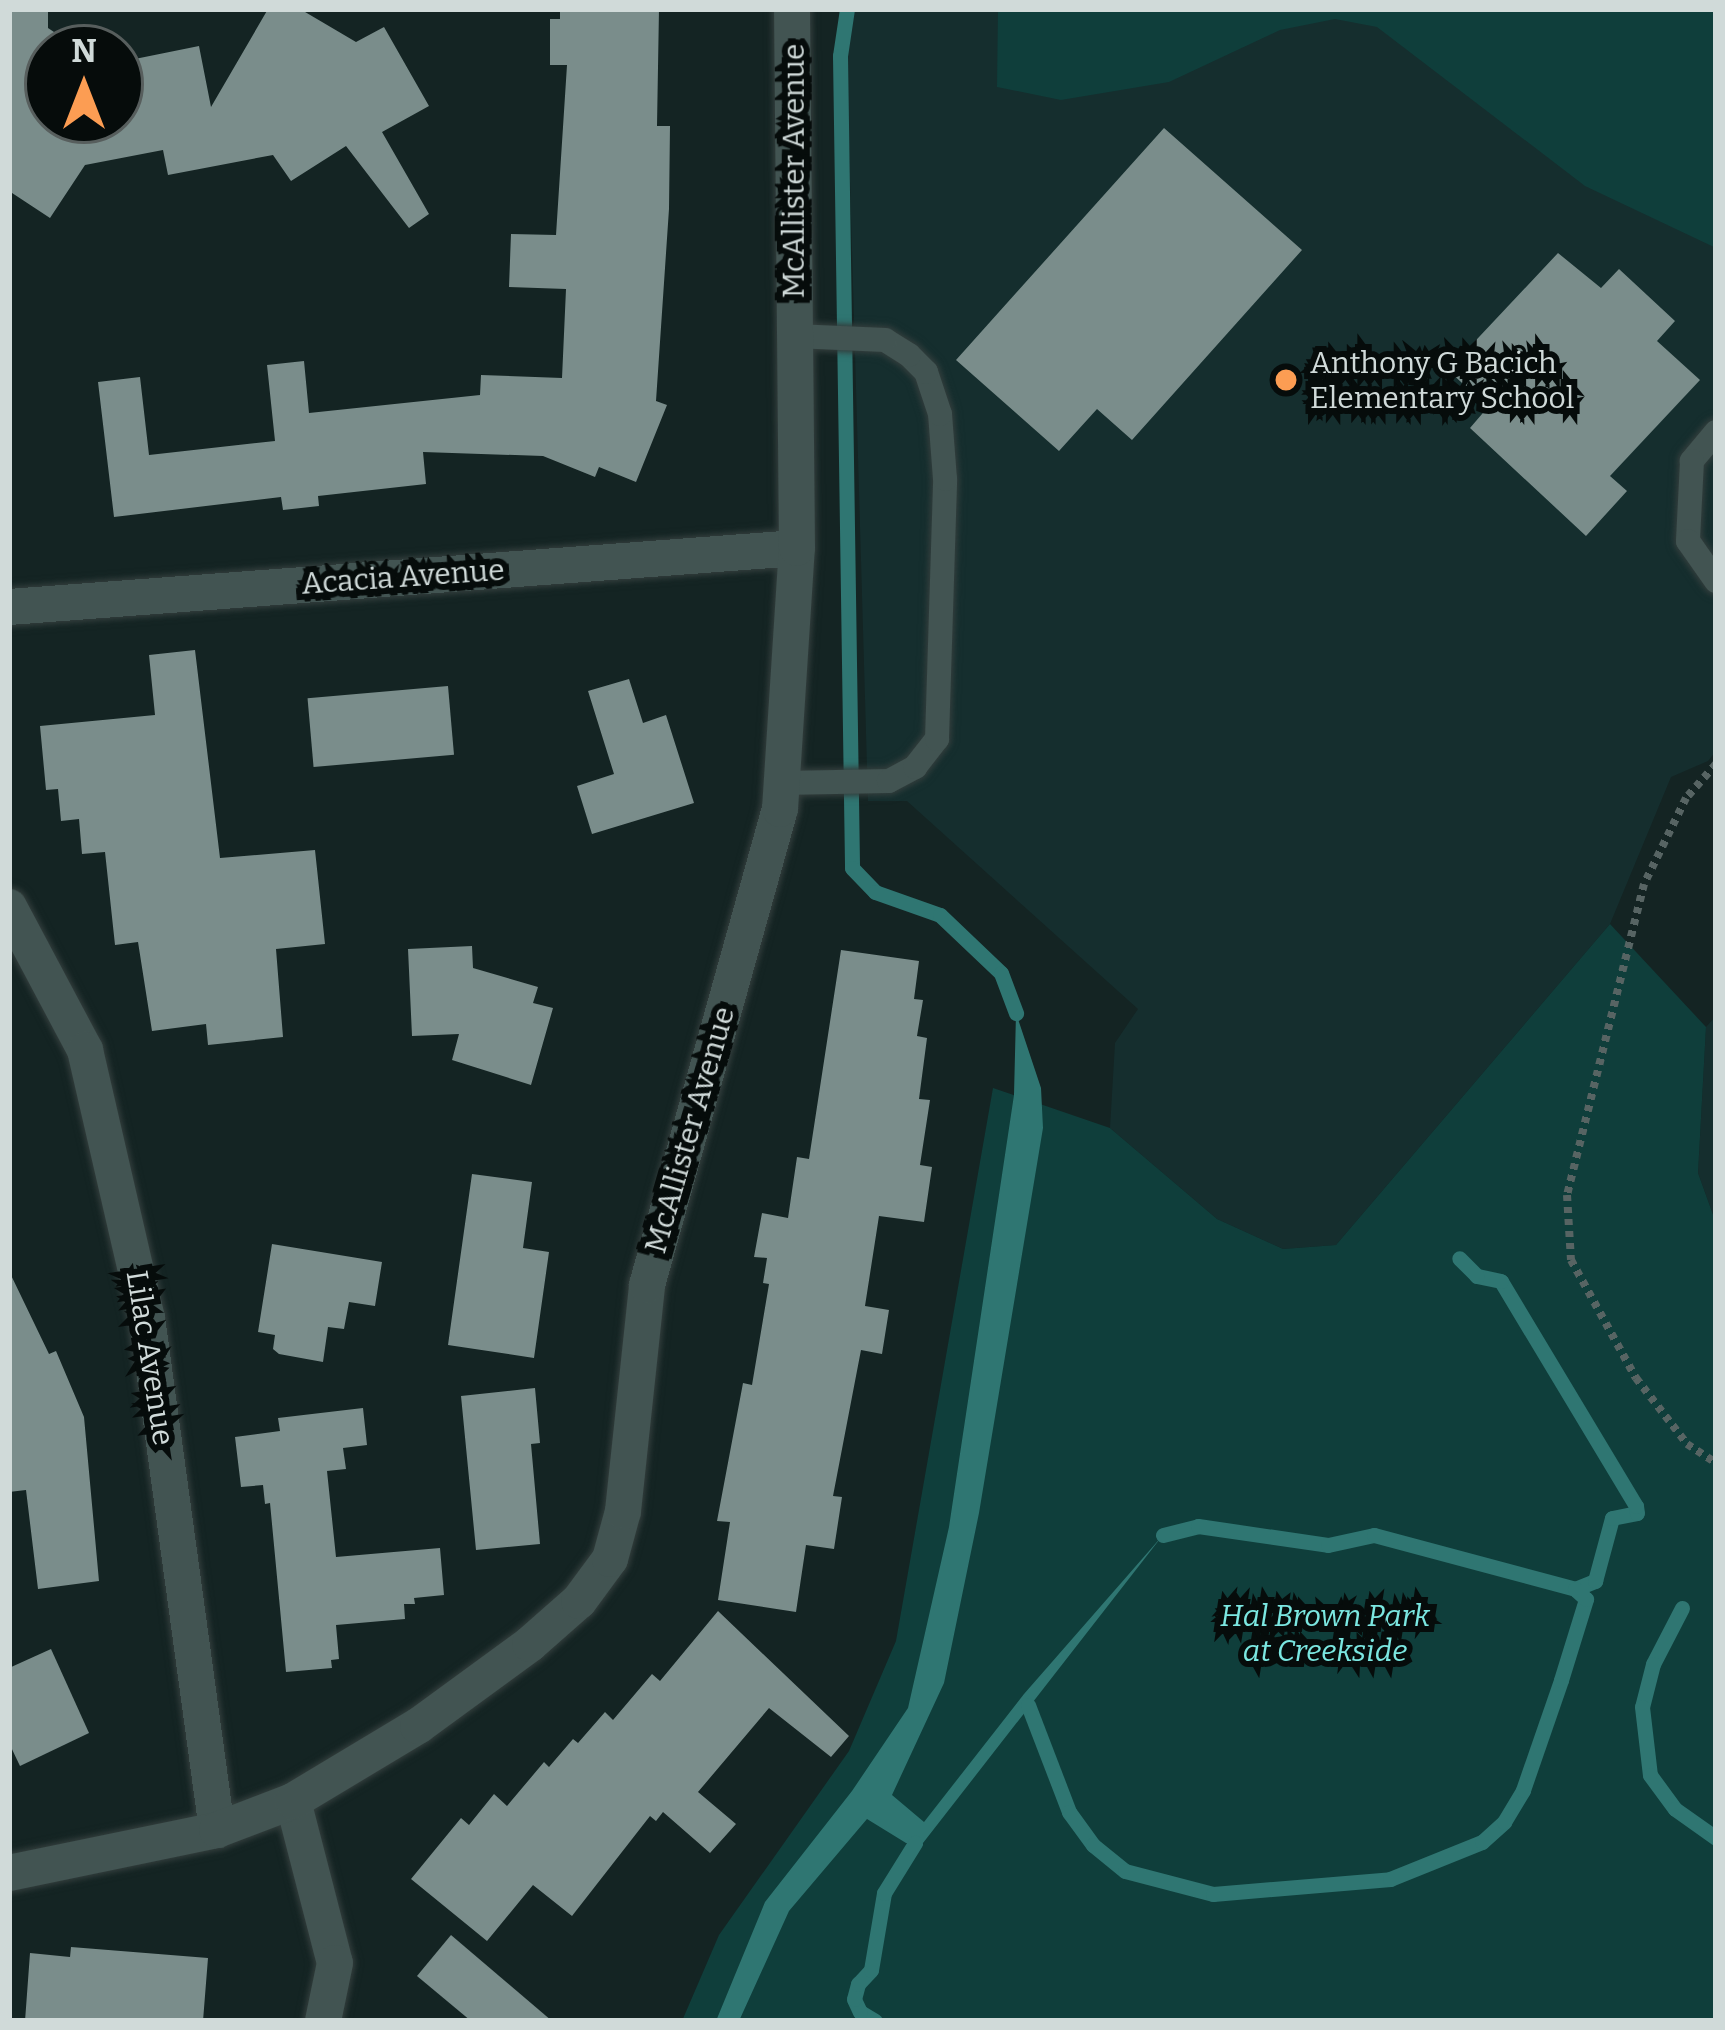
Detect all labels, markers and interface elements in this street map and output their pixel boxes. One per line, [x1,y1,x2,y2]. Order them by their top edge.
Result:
north arrow [24,24,144,144]
text: N [71,31,97,71]
street label: McAllister Avenue [776,44,812,298]
place label: Anthony G Bacich Elementary School [1310,345,1574,416]
marker: Anthony G Bacich Elementary School [1273,367,1299,393]
street label: Acacia Avenue [300,552,506,602]
street label: McAllister Avenue [638,1003,742,1257]
street label: Lilac Avenue [118,1268,182,1448]
park label: Hal Brown Park at Creekside [1220,1598,1430,1668]

